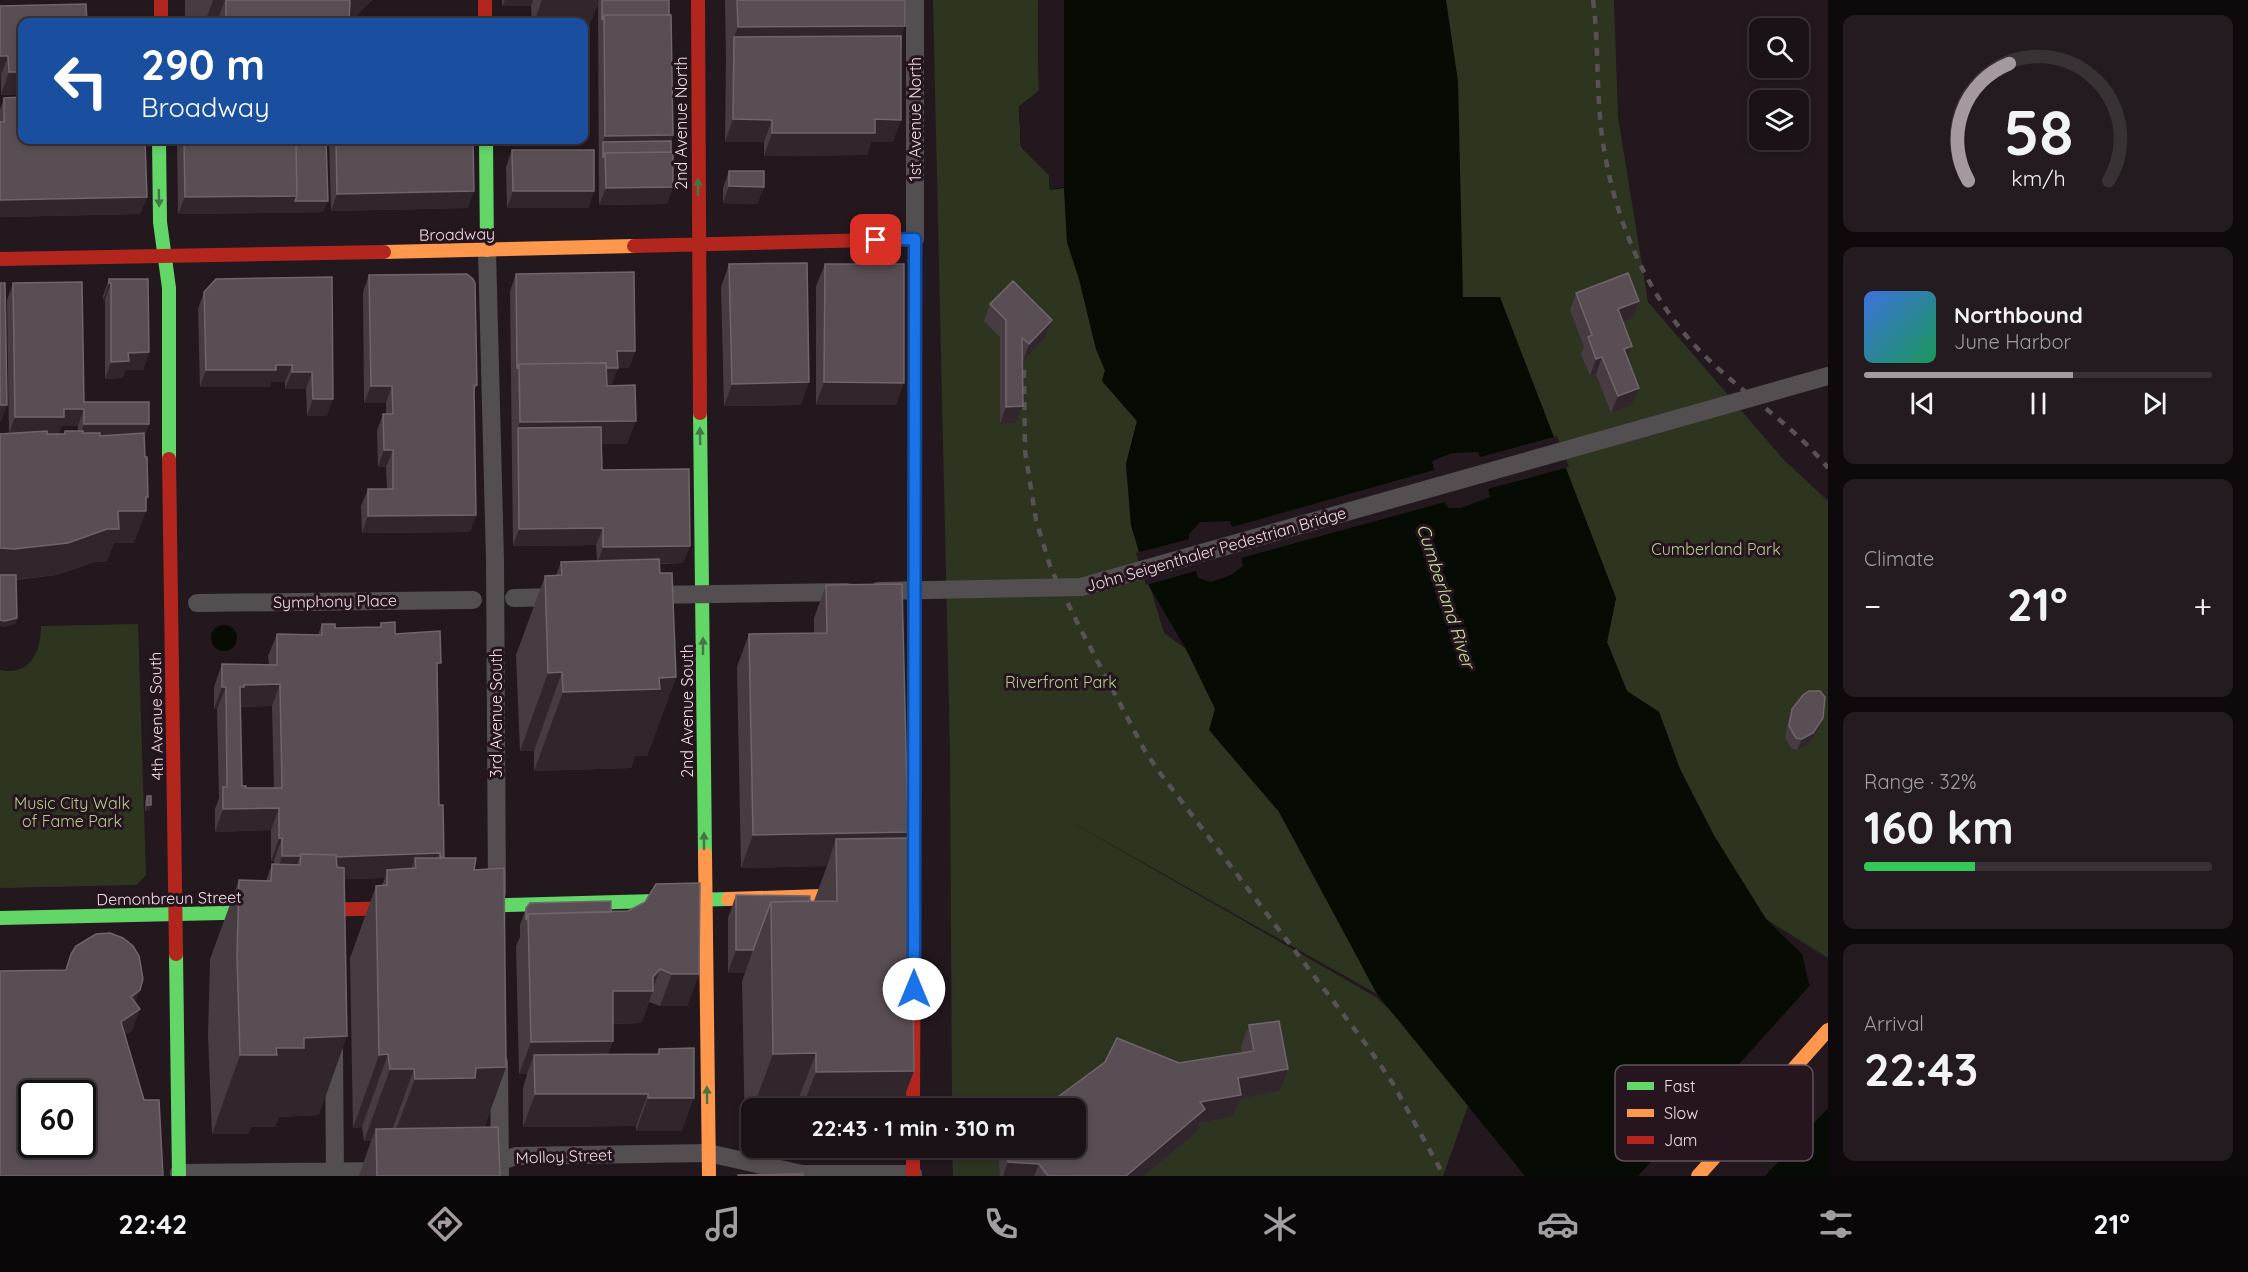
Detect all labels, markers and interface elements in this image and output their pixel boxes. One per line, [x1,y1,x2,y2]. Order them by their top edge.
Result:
map controls [1749,18,1809,150]
button: search [1749,18,1809,78]
text: 290 m [141,38,265,91]
icon: left [42,42,120,120]
street label: 2nd Avenue North [671,56,691,190]
street label: 1st Avenue North [905,57,925,181]
text: Broadway [141,90,270,124]
button: layers [1749,90,1809,150]
text: 58 [2003,93,2073,171]
text: km/h [2011,165,2065,191]
one-way arrow [693,177,703,196]
one-way arrow [154,188,164,207]
pin [850,214,901,265]
street label: Broadway [419,223,495,245]
icon: arrive [859,223,892,256]
text: Northbound [1954,301,2083,329]
text: June Harbor [1954,329,2071,354]
icon: previous [1906,387,1939,420]
icon: pause [2022,387,2055,420]
icon: next [2138,387,2171,420]
one-way arrow [695,426,705,445]
street label: John Seigenthaler Pedestrian Bridge [1084,502,1348,596]
water label: Cumberland River [1412,521,1481,673]
park label: Cumberland Park [1651,539,1781,559]
text: Climate [1864,546,1934,571]
text: 21° [2007,576,2068,632]
text: − [1864,585,1881,626]
text: + [2193,585,2212,626]
street label: Symphony Place [273,590,397,612]
one-way arrow [698,636,708,655]
street label: 2nd Avenue South [677,644,697,778]
street label: 3rd Avenue South [486,648,506,778]
street label: 4th Avenue South [145,651,167,781]
park label: Riverfront Park [1005,672,1117,692]
text: Range · 32% [1864,769,1976,794]
park label: Music City Walk of Fame Park [14,793,130,831]
text: 160 km [1864,799,2014,855]
one-way arrow [699,831,709,850]
street label: Demonbreun Street [96,887,242,909]
position arrow [882,957,946,1021]
text: Arrival [1864,1011,1924,1036]
text: 22:43 [1864,1041,1978,1097]
legend [1615,1065,1813,1161]
text: Fast [1664,1076,1695,1096]
speed limit sign: 60 [18,1080,96,1158]
one-way arrow [703,1085,712,1104]
text: Slow [1664,1103,1698,1123]
text: 22:43 · 1 min · 310 m [812,1114,1015,1142]
text: Jam [1664,1130,1697,1150]
street label: Molloy Street [515,1144,613,1168]
icon: directions [424,1203,466,1245]
icon: music [702,1203,744,1245]
icon: phone [980,1203,1022,1245]
icon: climate [1259,1203,1301,1245]
icon: car [1537,1203,1579,1245]
icon: filters [1815,1203,1857,1245]
text: 22:42 [118,1207,187,1241]
text: 21° [2093,1207,2130,1241]

